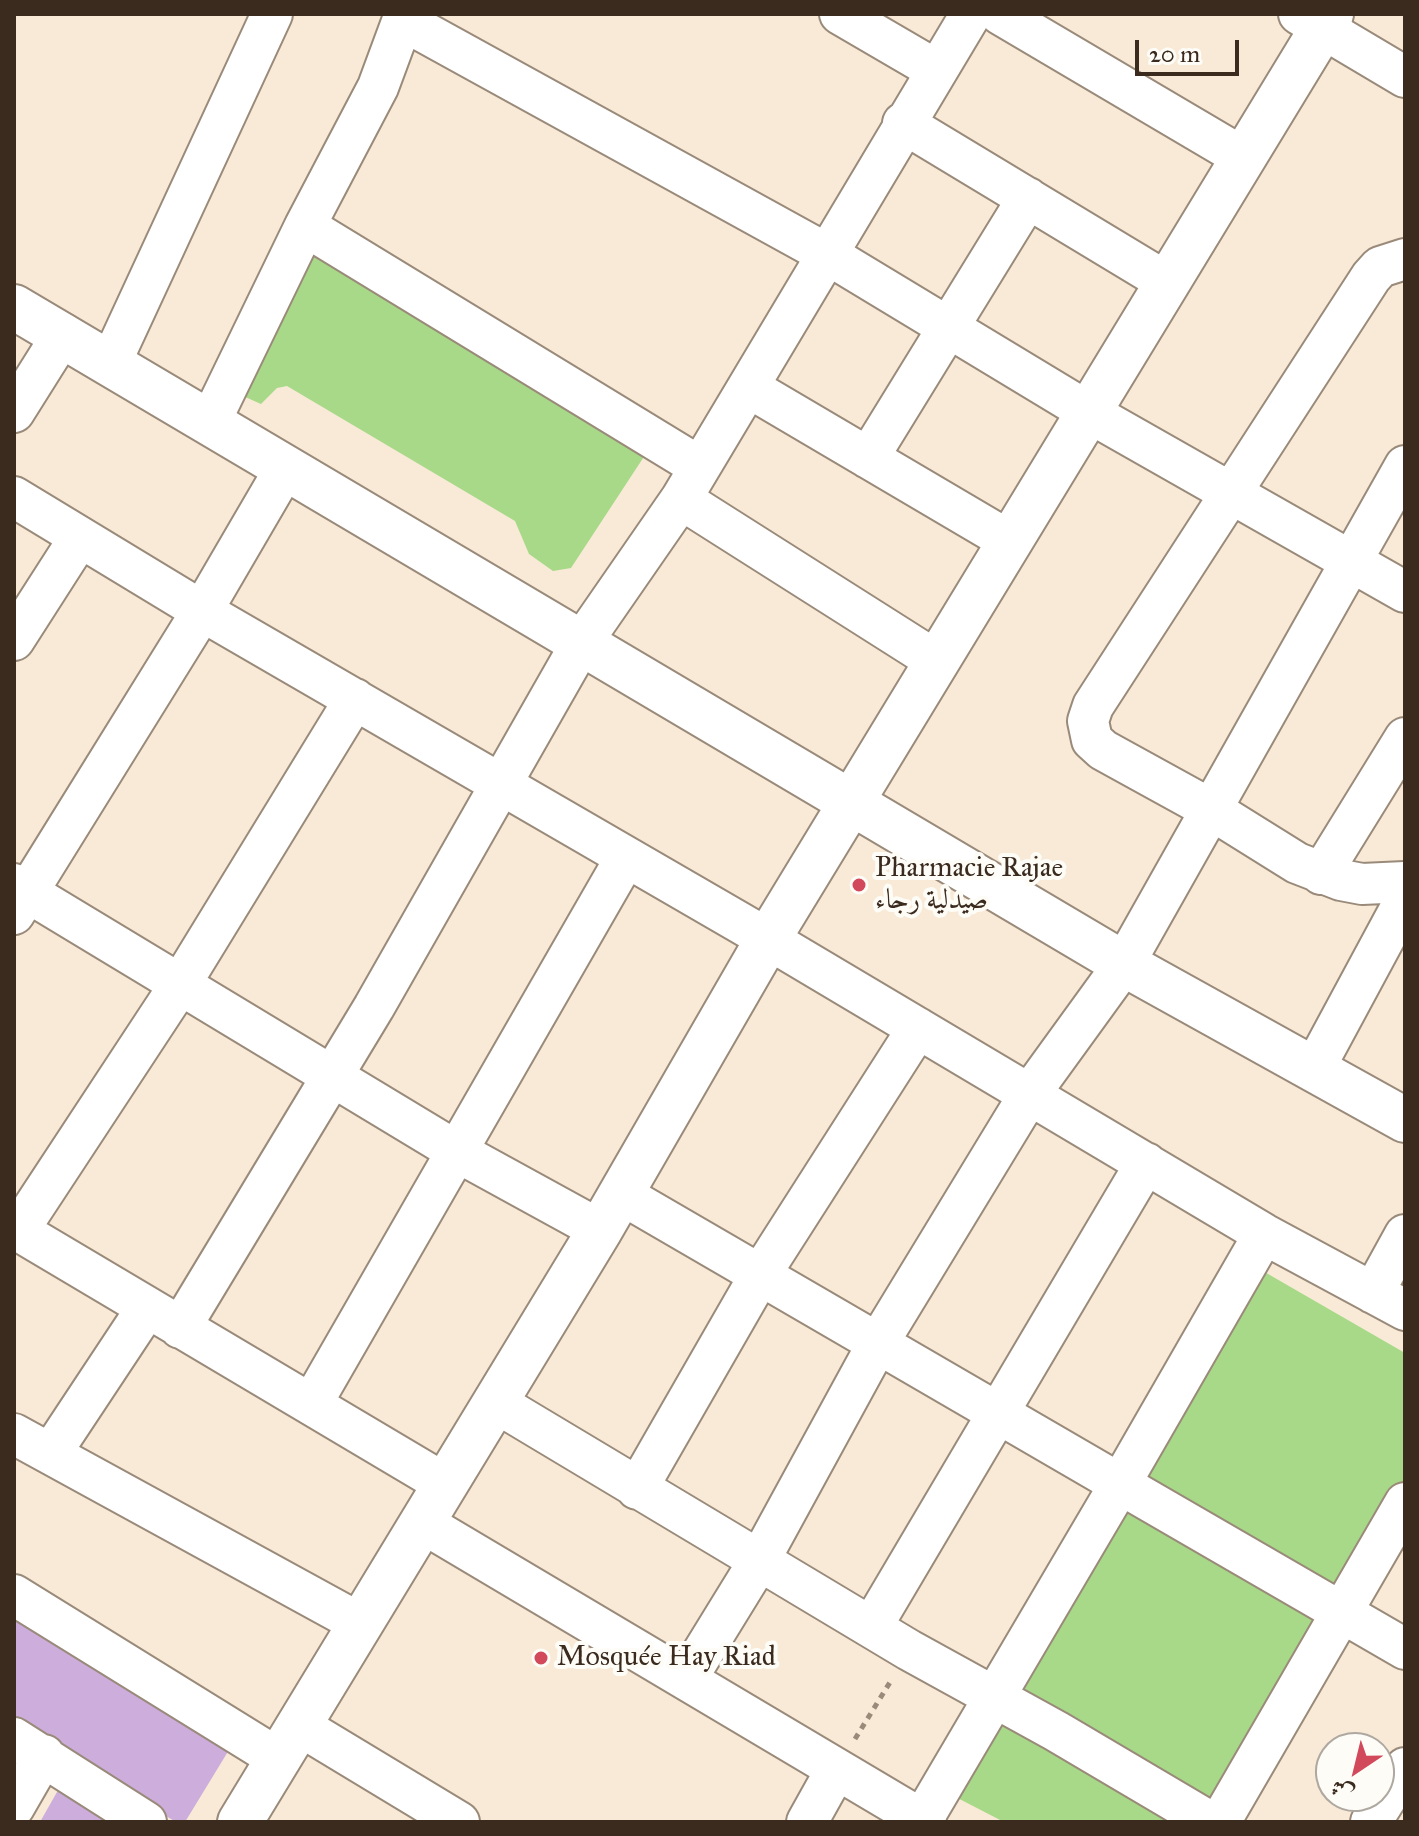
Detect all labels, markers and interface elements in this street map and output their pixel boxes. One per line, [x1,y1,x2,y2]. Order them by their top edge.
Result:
scale bar [1139,24,1243,74]
text: 20 m [1149,39,1200,69]
place label: Pharmacie Rajae صيدلية رجاء [875,852,1063,918]
marker: Pharmacie Rajae صيدلية رجاء [850,876,868,894]
place label: Mosquée Hay Riad [557,1641,776,1675]
marker: Mosquée Hay Riad [532,1649,550,1667]
north arrow [1315,1732,1395,1812]
text: ش [1325,1773,1359,1808]

